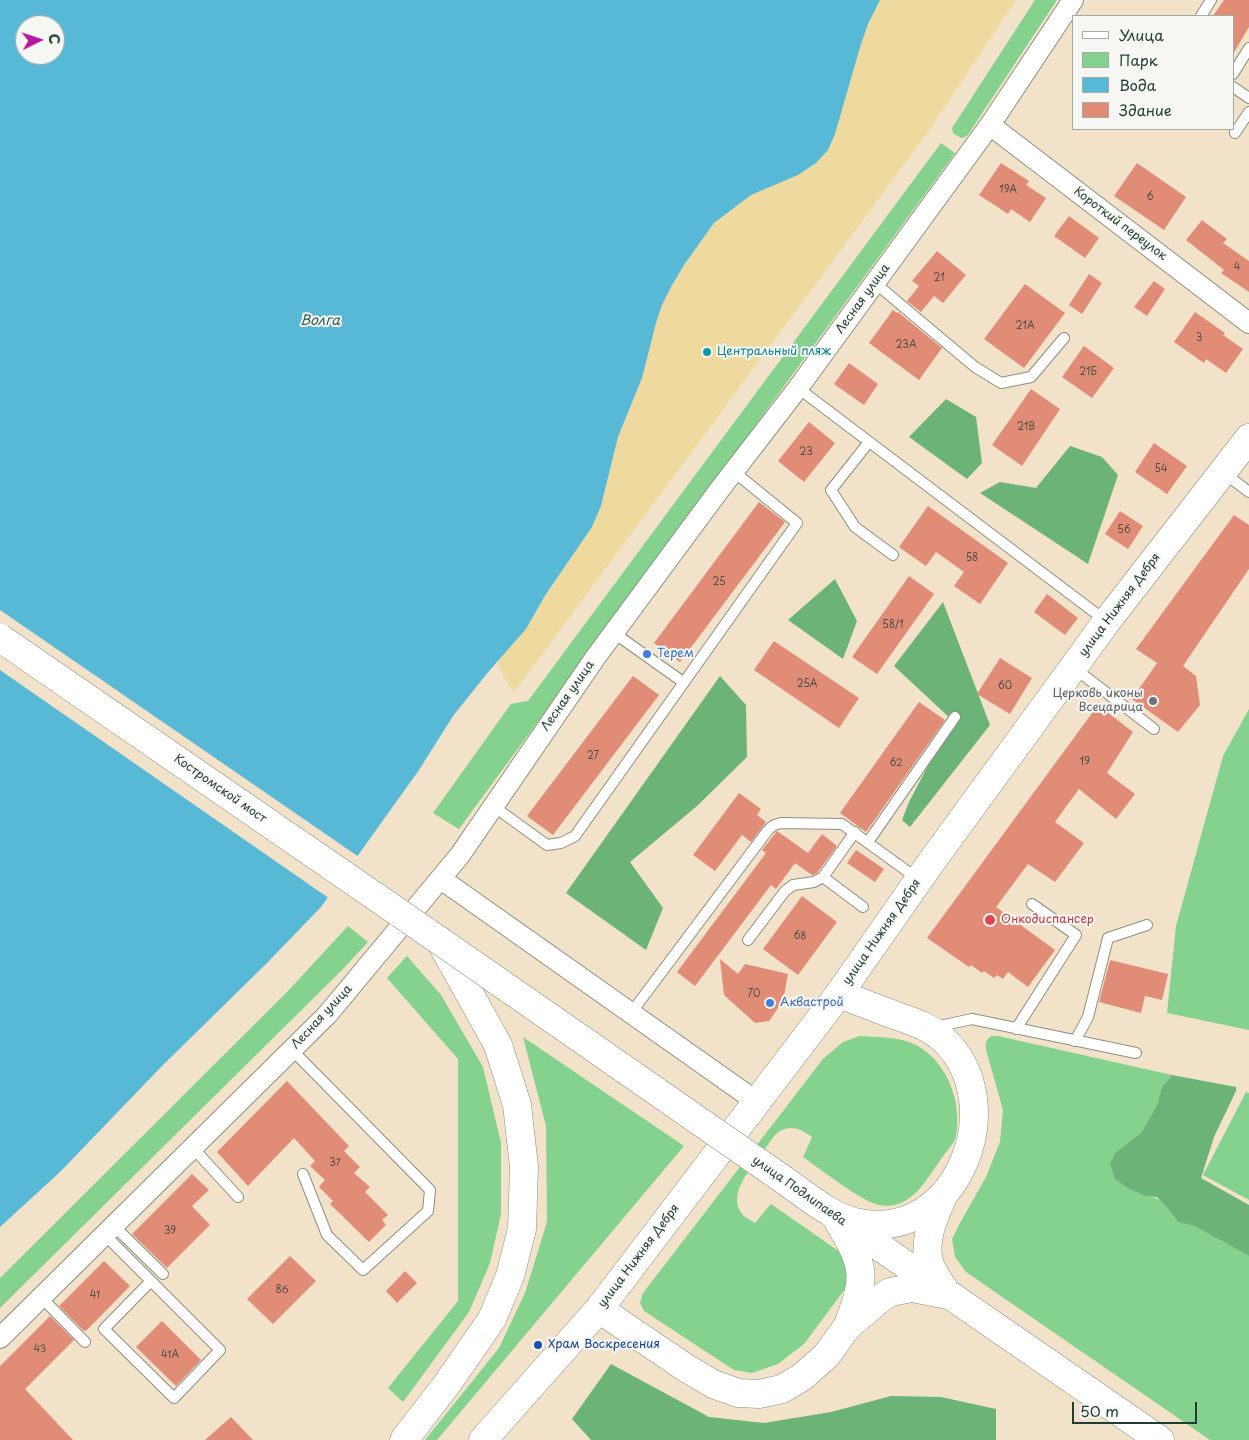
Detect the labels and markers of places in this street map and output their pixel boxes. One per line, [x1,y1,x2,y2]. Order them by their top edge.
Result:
place label: Центральный пляж [717,345,831,359]
marker: Центральный пляж [701,346,713,358]
place label: Терем [657,647,694,661]
marker: Терем [641,648,653,660]
place label: Церковь иконы Всецарица [1053,687,1143,715]
marker: Церковь иконы Всецарица [1147,695,1159,707]
marker: Онкодиспансер [983,913,997,927]
place label: Онкодиспансер [1001,913,1094,927]
place label: Аквастрой [780,996,844,1010]
marker: Аквастрой [764,997,776,1009]
place label: Храм Воскресения [548,1338,660,1352]
marker: Храм Воскресения [532,1339,544,1351]

